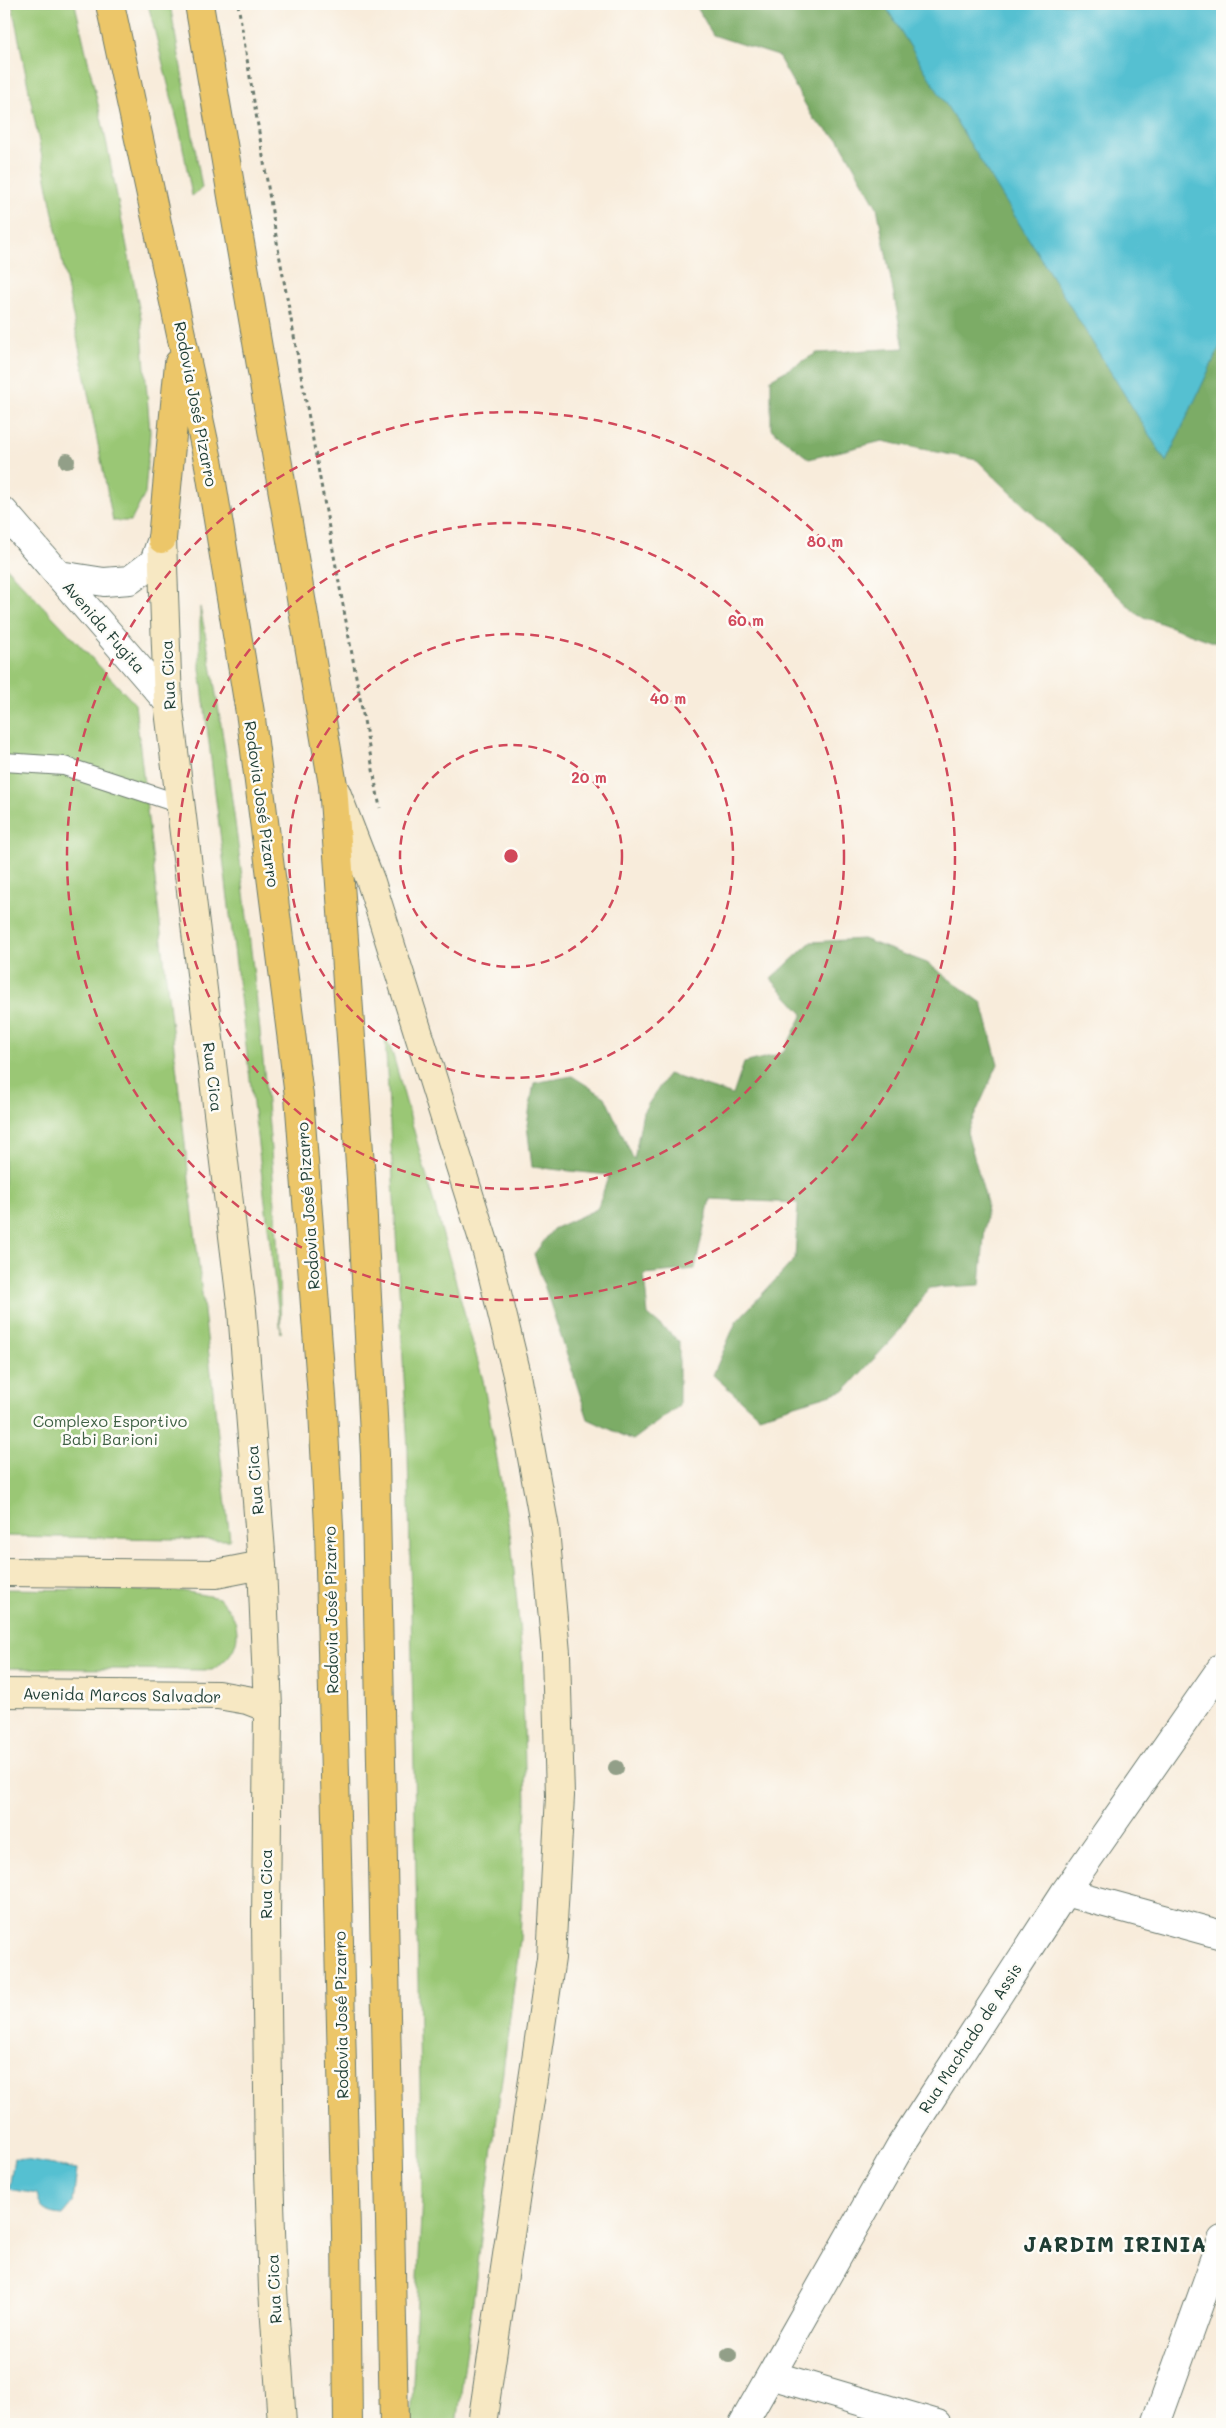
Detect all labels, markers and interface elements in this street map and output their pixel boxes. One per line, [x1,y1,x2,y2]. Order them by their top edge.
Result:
street label: Rodovia José Pizarro [170,319,223,488]
text: 80 m [807,531,843,551]
street label: Avenida Fugita [58,576,150,677]
text: 60 m [728,610,764,630]
street label: Rua Cica [155,640,180,710]
text: 40 m [650,688,686,708]
street label: Rodovia José Pizarro [240,719,285,889]
text: 20 m [571,767,607,787]
centre of rings [502,847,520,865]
street label: Rua Cica [199,1041,228,1113]
street label: Rodovia José Pizarro [291,1122,324,1291]
park label: Complexo Esportivo Babi Barioni [33,1410,187,1449]
street label: Rua Cica [241,1444,268,1516]
street label: Rodovia José Pizarro [319,1526,342,1694]
street label: Avenida Marcos Salvador [23,1682,221,1707]
street label: Rua Cica [255,1849,276,1919]
street label: Rodovia José Pizarro [329,1931,352,2099]
street label: Rua Machado de Assis [913,1959,1026,2117]
district label: JARDIM IRINIA [1023,2230,1207,2257]
street label: Rua Cica [261,2254,286,2324]

